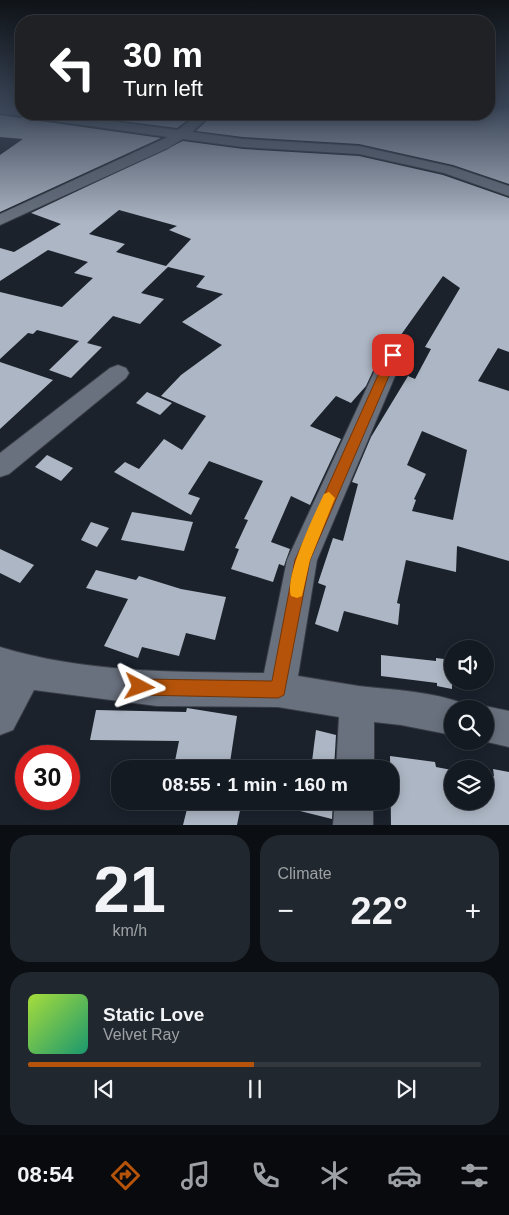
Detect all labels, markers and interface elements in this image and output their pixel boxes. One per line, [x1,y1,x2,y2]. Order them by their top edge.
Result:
icon: left [40,35,105,100]
text: 30 m [123,35,203,74]
text: Turn left [123,76,203,101]
pin [372,334,414,376]
icon: arrive [379,341,407,369]
map controls [444,640,494,810]
button: sound [444,640,494,690]
position arrow [113,660,165,712]
button: search [444,700,494,750]
speed limit sign: 30 [15,745,80,810]
button: layers [444,760,494,810]
text: 08:55 · 1 min · 160 m [162,774,348,795]
text: 21 [94,853,166,926]
text: Climate [278,865,332,882]
text: 22° [351,890,408,932]
text: − [278,895,294,926]
text: + [465,895,481,926]
text: km/h [112,922,147,939]
text: Static Love [103,1004,204,1025]
text: Velvet Ray [103,1026,179,1043]
icon: previous [90,1075,118,1103]
icon: pause [241,1075,269,1103]
icon: next [392,1075,420,1103]
icon: directions [108,1158,143,1193]
icon: music [178,1158,213,1193]
icon: phone [248,1158,283,1193]
icon: climate [317,1158,352,1193]
icon: car [387,1158,422,1193]
icon: filters [457,1158,492,1193]
text: 08:54 [17,1162,74,1187]

